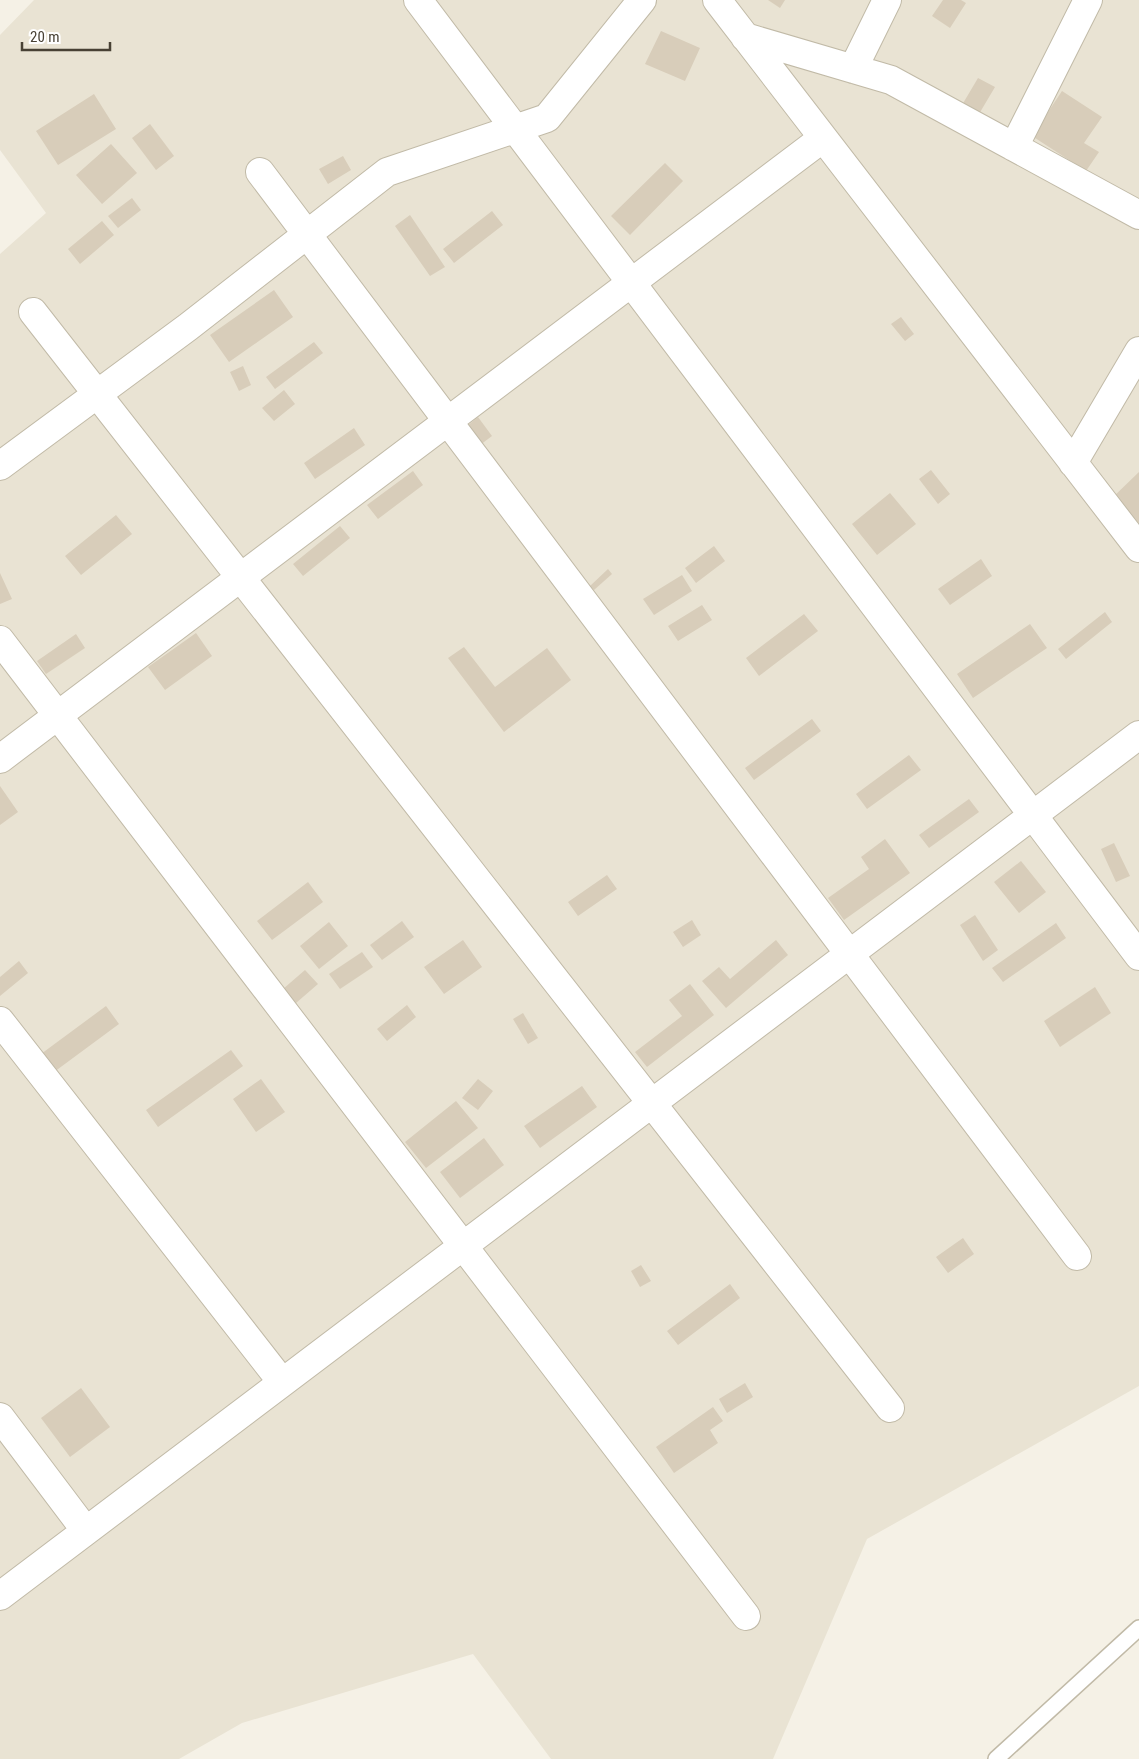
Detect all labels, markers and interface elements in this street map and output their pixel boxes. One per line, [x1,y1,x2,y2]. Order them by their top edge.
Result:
scale bar [22,20,110,52]
text: 20 m [30,28,60,46]

